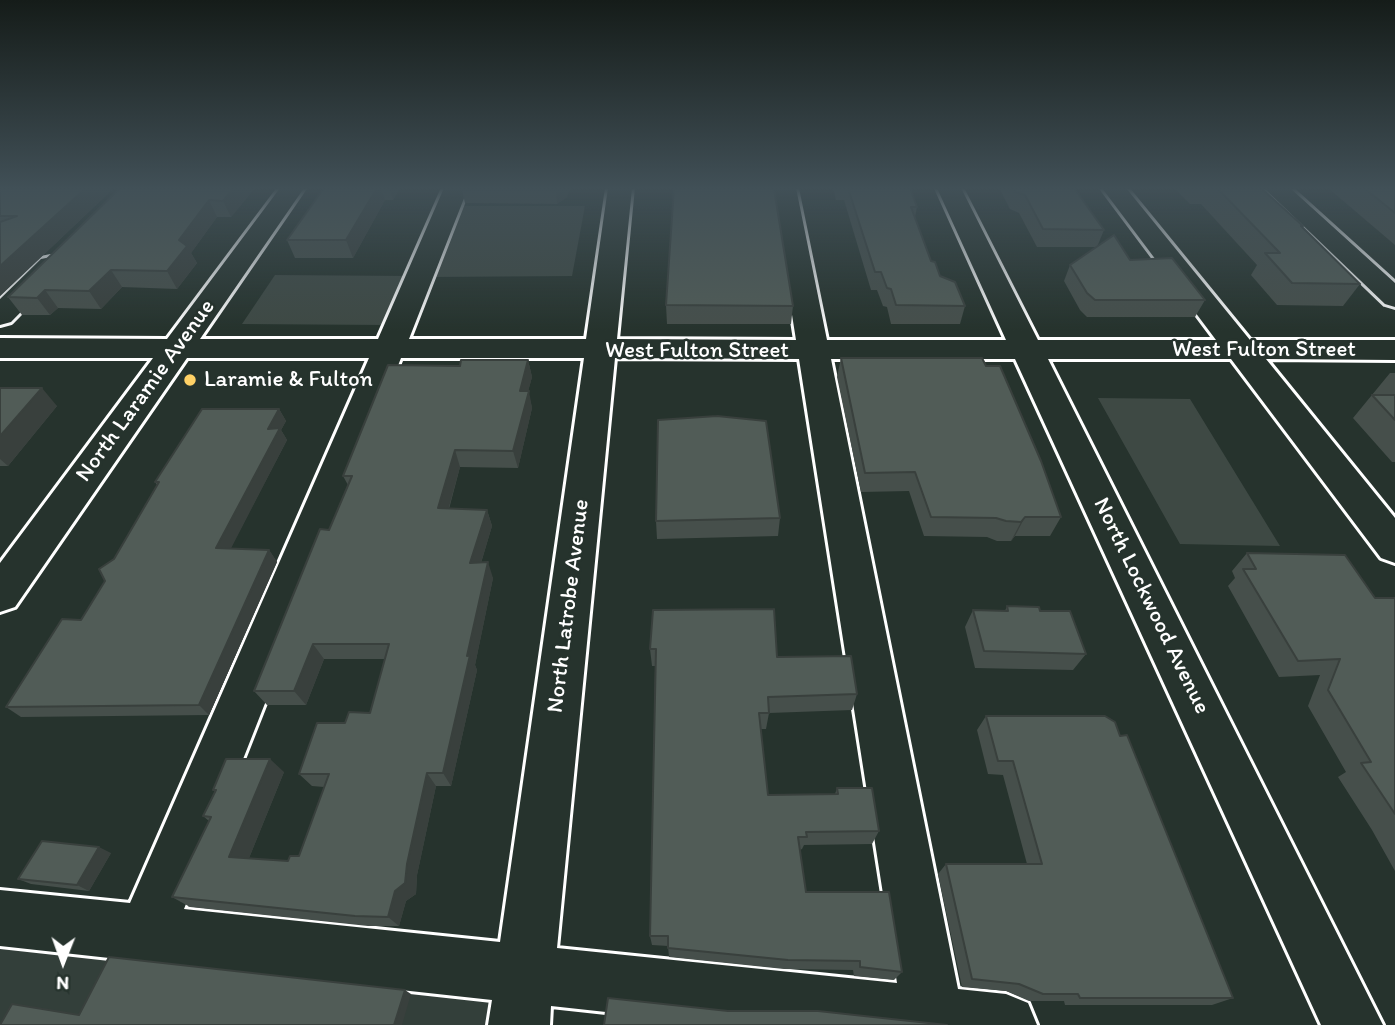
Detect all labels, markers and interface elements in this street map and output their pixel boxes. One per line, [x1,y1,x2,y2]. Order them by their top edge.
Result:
street label: North Laramie Avenue [70,294,222,488]
street label: West Fulton Street [1172,336,1356,364]
street label: West Fulton Street [605,337,789,365]
place label: Laramie & Fulton [204,366,373,394]
marker: Laramie & Fulton [182,372,198,388]
street label: North Lockwood Avenue [1087,493,1215,719]
street label: North Latrobe Avenue [542,498,596,714]
north arrow [28,927,98,997]
text: N [56,972,69,995]

